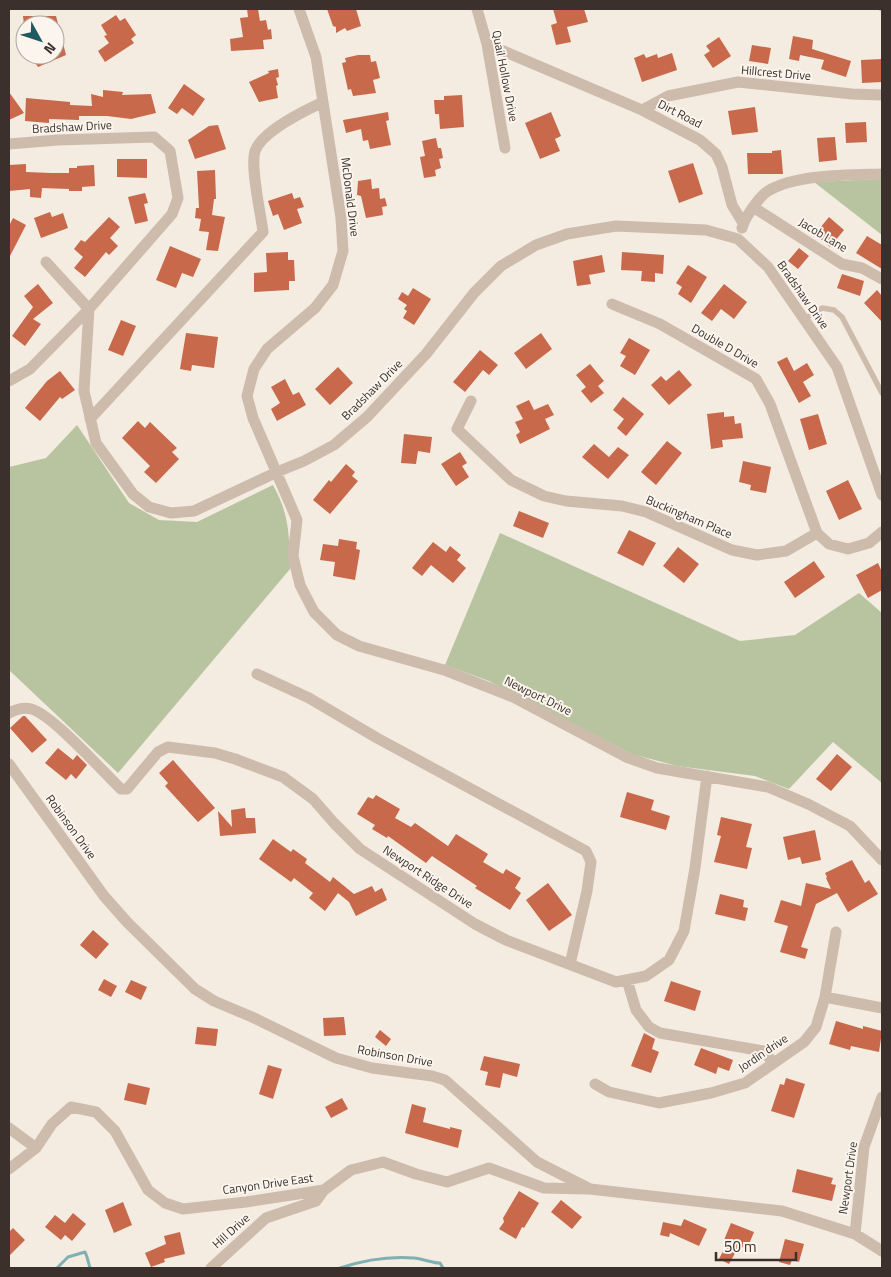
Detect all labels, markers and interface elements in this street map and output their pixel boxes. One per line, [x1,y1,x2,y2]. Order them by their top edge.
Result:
north arrow [15,15,65,65]
street label: Quail Hollow Drive [487,29,524,123]
text: N [39,38,62,59]
street label: Hillcrest Drive [740,60,812,85]
street label: Dirt Road [655,94,706,133]
street label: Bradshaw Drive [32,115,112,138]
street label: McDonald Drive [336,156,365,238]
street label: Jacob Lane [795,212,851,257]
street label: Bradshaw Drive [773,257,834,333]
street label: Double D Drive [688,319,762,373]
street label: Bradshaw Drive [337,355,407,425]
street label: Buckingham Place [643,490,735,543]
street label: Newport Drive [501,671,575,720]
street label: Robinson Drive [41,790,101,863]
street label: Newport Ridge Drive [379,840,477,913]
street label: Jordin drive [734,1029,792,1076]
street label: Robinson Drive [356,1040,434,1071]
street label: Newport Drive [833,1140,862,1215]
street label: Canyon Drive East [221,1168,315,1199]
street label: Hill Drive [208,1208,254,1253]
scale bar [716,1230,796,1262]
text: 50 m [724,1235,757,1258]

